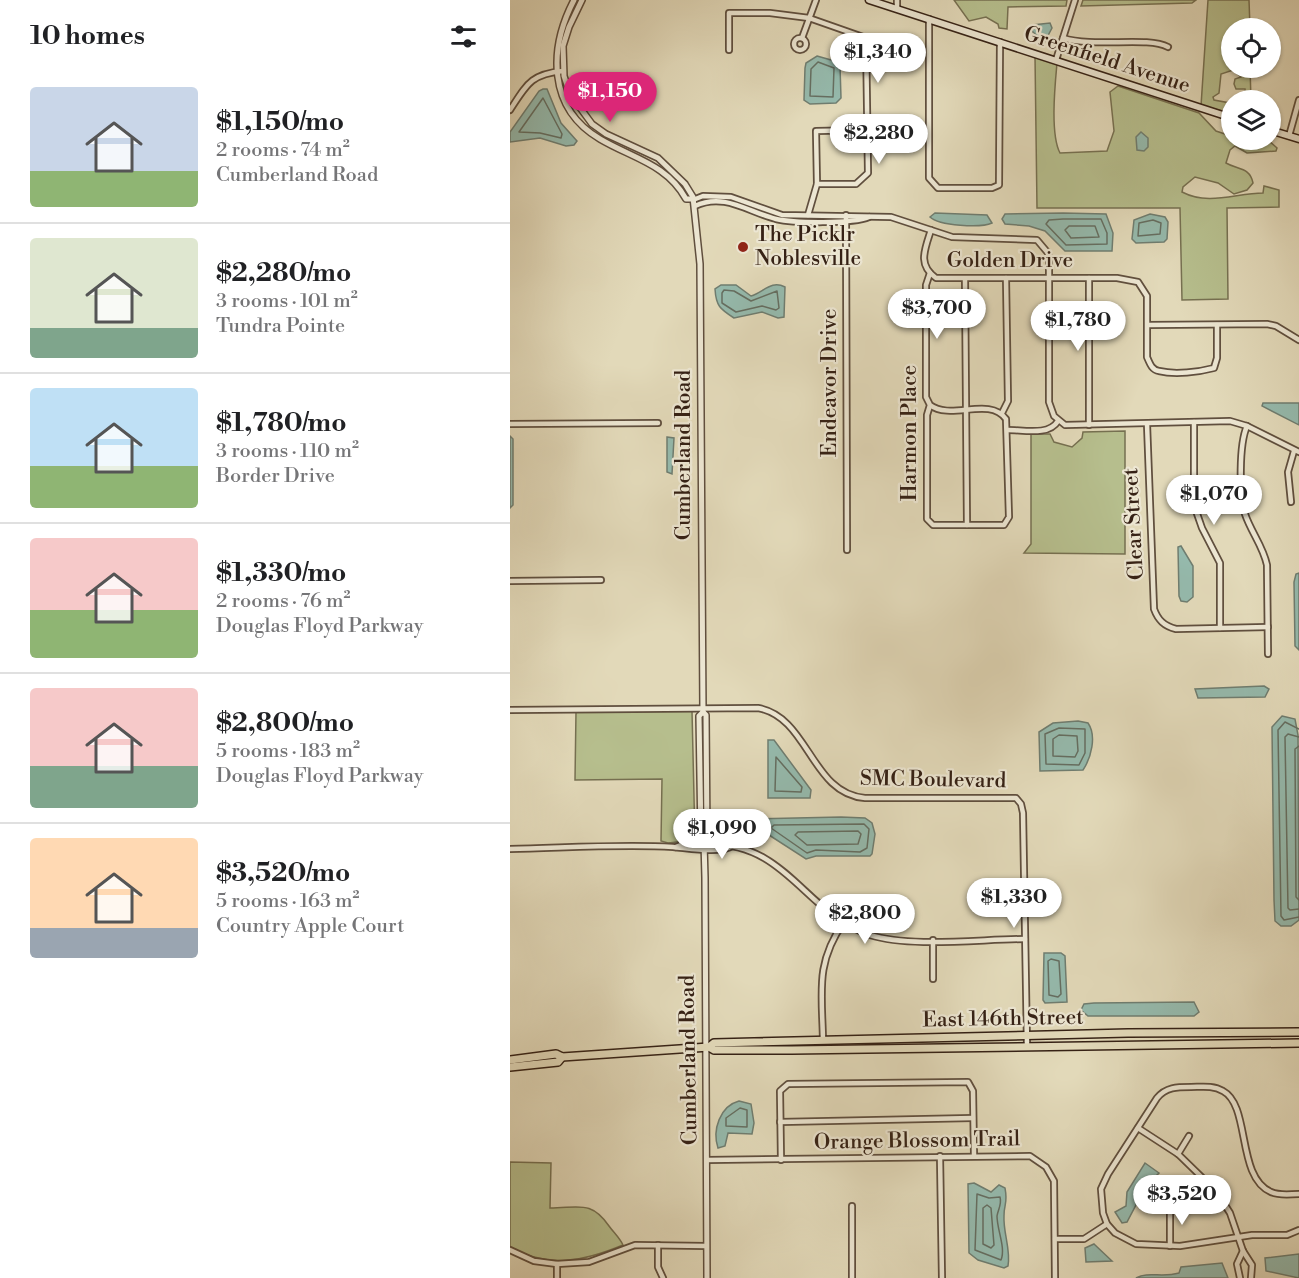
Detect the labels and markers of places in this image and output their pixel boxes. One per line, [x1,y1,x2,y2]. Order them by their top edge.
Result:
pin: $1,340 [829,33,927,84]
pin: $1,150 [561,72,659,123]
pin: $2,280 [830,114,928,165]
place label: The Picklr Noblesville [755,222,861,272]
marker: The Picklr Noblesville [736,240,750,254]
pin: $3,700 [888,289,986,340]
pin: $1,780 [1029,301,1127,352]
pin: $1,070 [1165,475,1263,526]
pin: $1,090 [673,809,771,860]
pin: $1,330 [965,878,1063,929]
pin: $2,800 [816,894,914,945]
pin: $3,520 [1133,1175,1231,1226]

